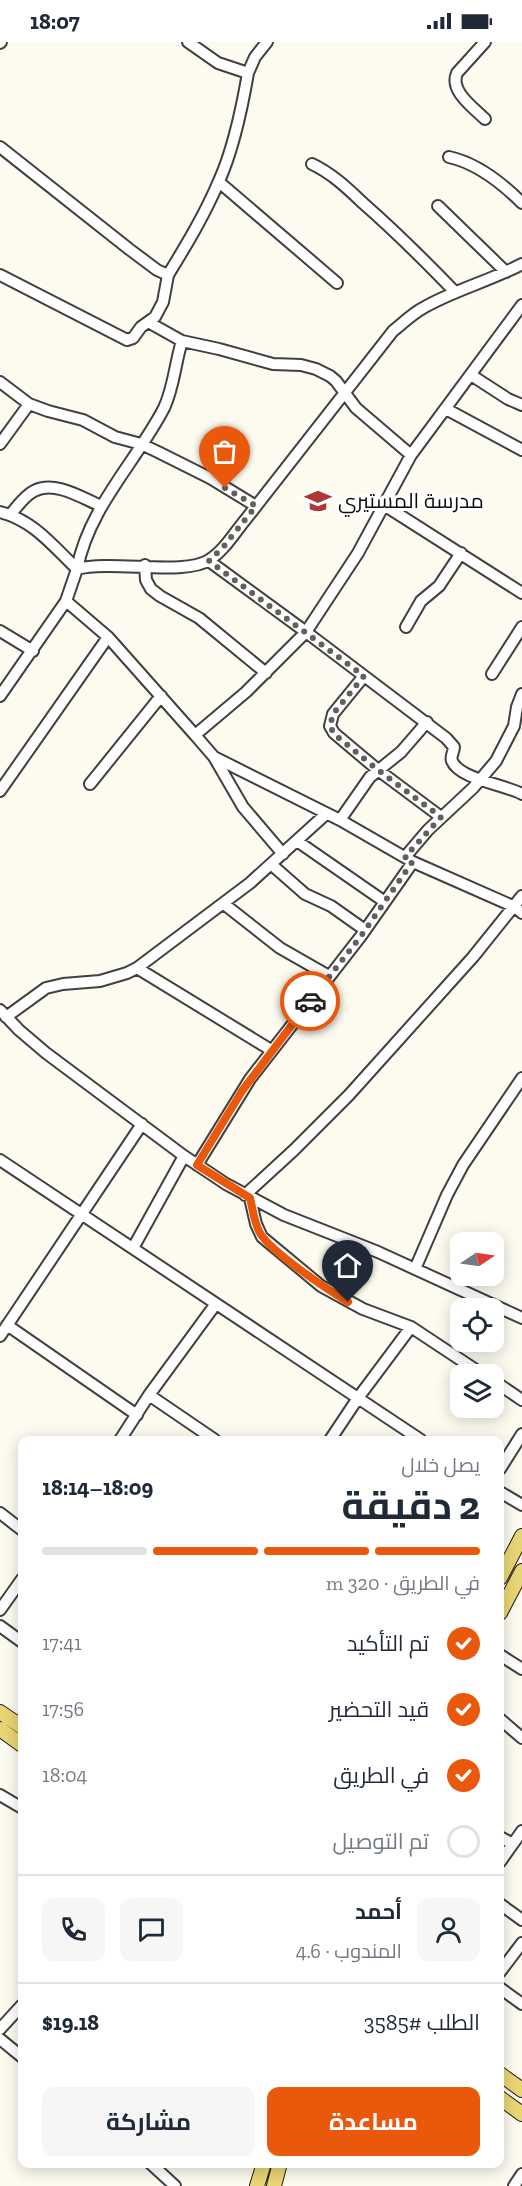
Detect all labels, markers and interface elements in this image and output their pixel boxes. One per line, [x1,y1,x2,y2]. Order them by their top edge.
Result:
text: 18:07 [30,8,80,35]
pin [199,426,250,488]
icon: bag [208,435,241,468]
school or university icon: مدرسة المستيري [303,486,333,516]
place label: مدرسة المستيري [338,488,484,517]
courier [280,971,340,1031]
icon: car [294,985,327,1018]
north arrow [450,1232,504,1286]
map controls [450,1232,504,1418]
pin [322,1240,373,1302]
icon: home [331,1249,364,1282]
button: locate [450,1298,504,1352]
button: layers [450,1364,504,1418]
text: يصل خلال [401,1453,480,1477]
text: 18:09–18:14 [42,1474,153,1501]
text: 2 دقيقة [342,1482,480,1529]
text: في الطريق · 320 m [326,1571,480,1595]
icon: check [447,1627,480,1660]
text: تم التأكيد [347,1630,429,1657]
text: 17:41 [42,1631,82,1655]
icon: check [447,1693,480,1726]
text: قيد التحضير [329,1696,429,1723]
text: 17:56 [42,1697,84,1721]
icon: check [447,1759,480,1792]
text: في الطريق [333,1762,429,1789]
text: 18:04 [42,1763,87,1787]
text: تم التوصيل [333,1828,429,1855]
button: phone [42,1898,105,1961]
button: chat [120,1898,183,1961]
text: أحمد [355,1898,402,1925]
button: person [417,1898,480,1961]
text: المندوب · 4.6 [296,1939,402,1963]
text: $19.18 [42,2009,99,2036]
text: الطلب #3585 [364,2009,480,2036]
button: مشاركة [42,2087,255,2156]
button: مساعدة [267,2087,480,2156]

